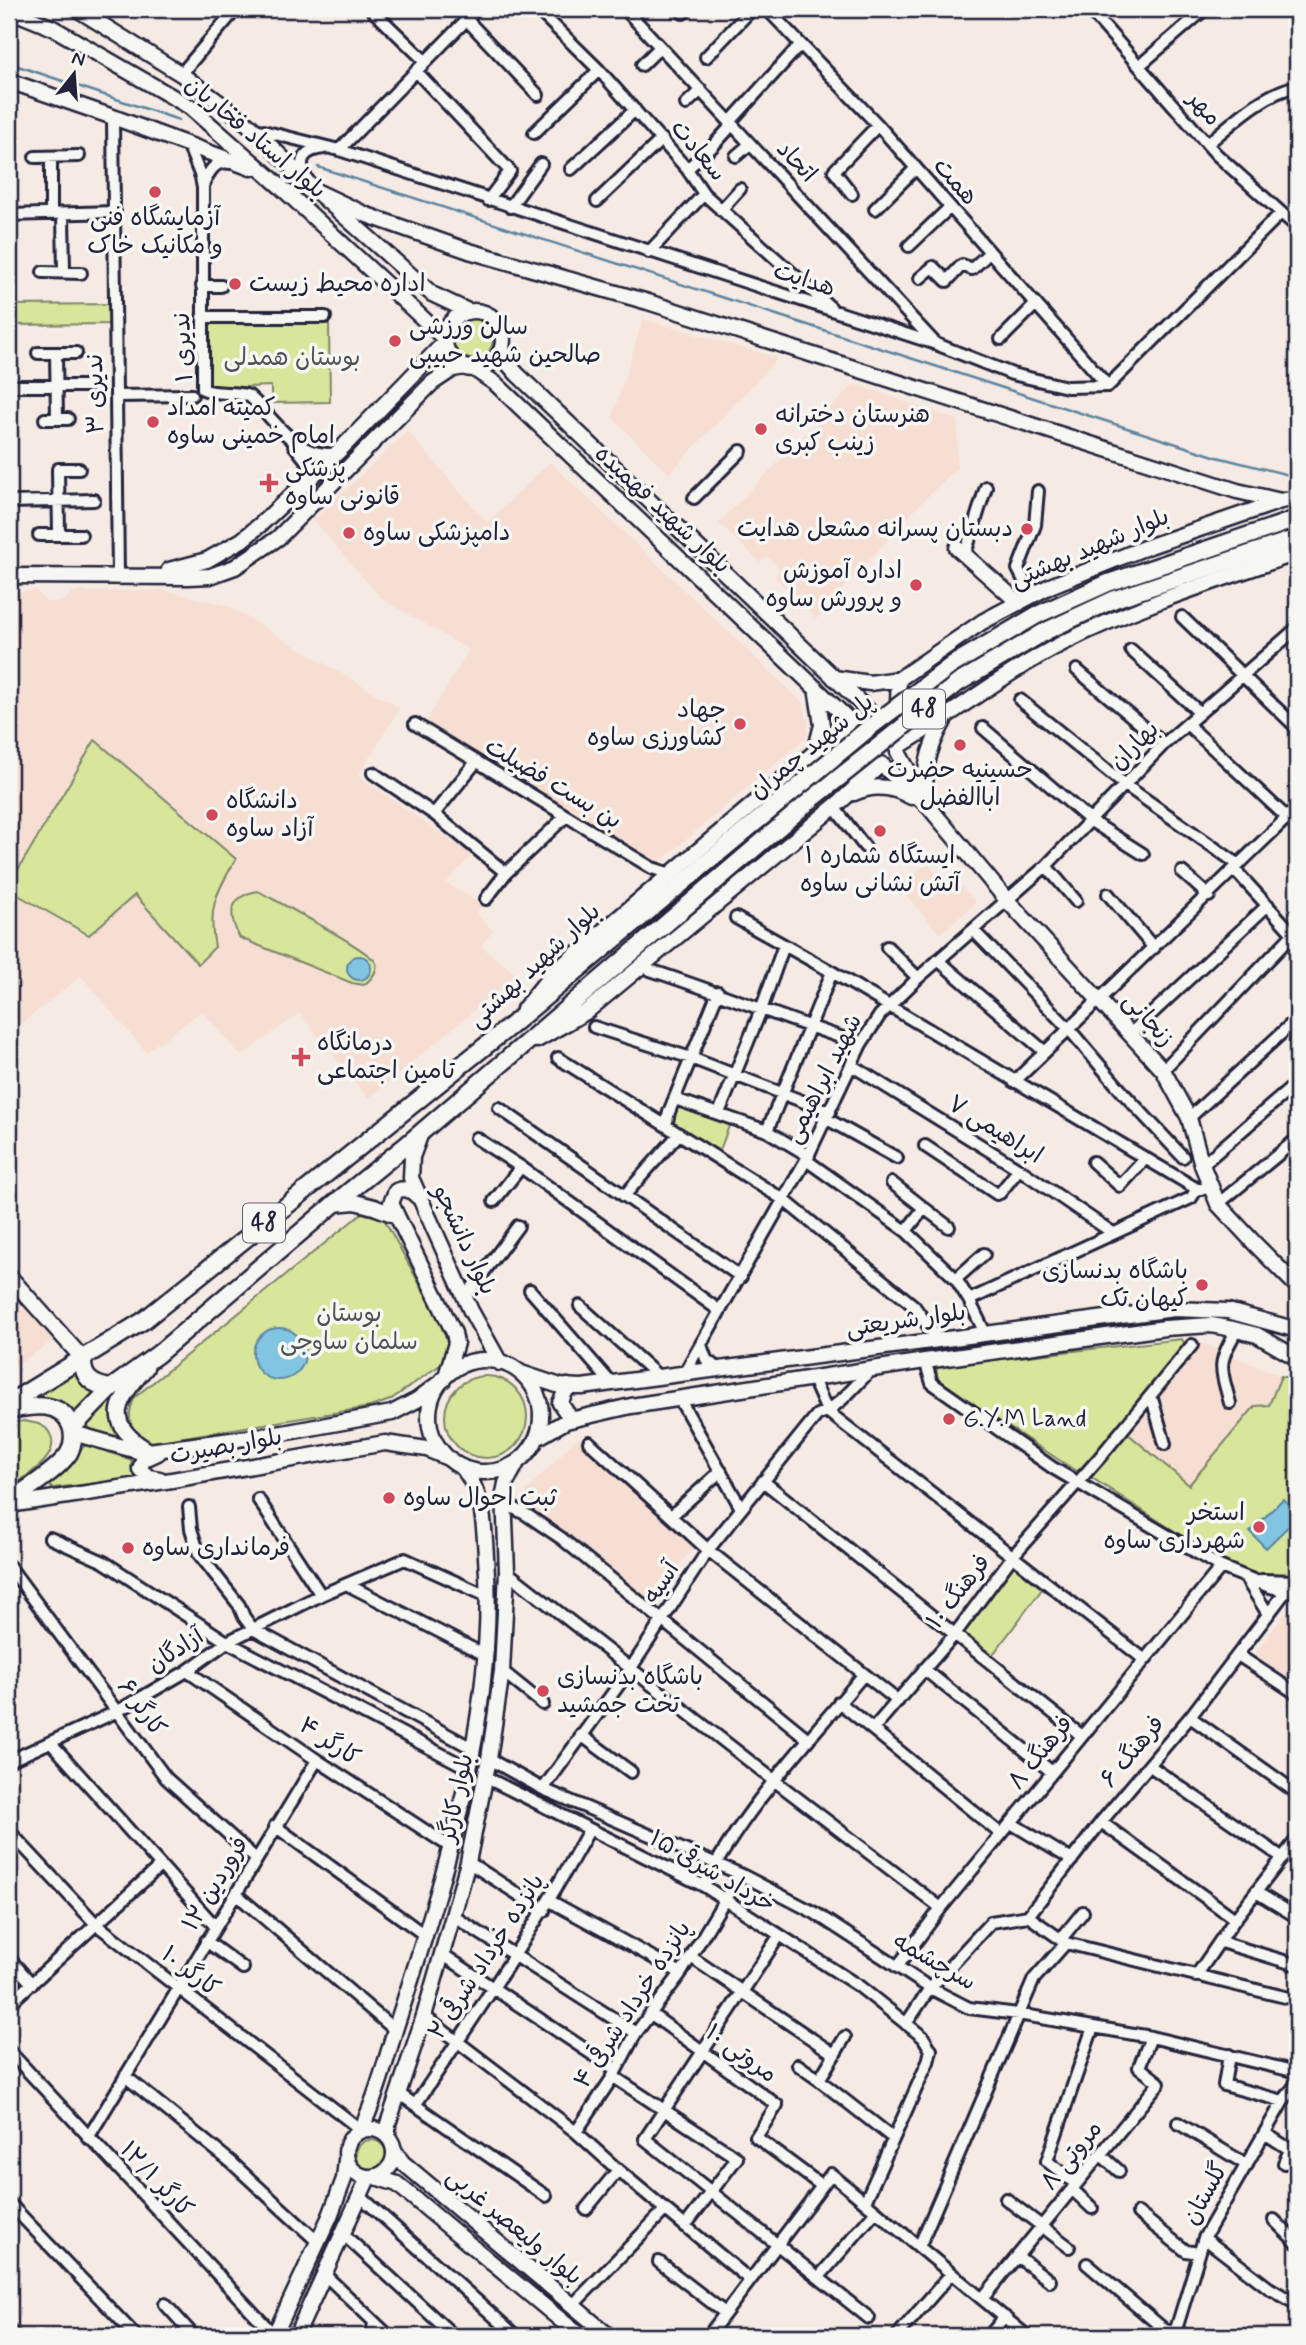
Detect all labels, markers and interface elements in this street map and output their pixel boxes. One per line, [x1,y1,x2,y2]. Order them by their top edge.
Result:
north arrow [38,38,108,108]
text: N [69,45,88,73]
street label: بلوار استاد فخاریان [178,70,332,206]
street label: مهر [1179,84,1228,133]
street label: سعادت [663,114,733,188]
street label: اتحاد [769,134,823,190]
street label: همت [926,152,984,212]
marker: آزمایشگاه فنی و مکانیک خاک [147,184,163,200]
place label: آزمایشگاه فنی و مکانیک خاک [87,203,223,262]
street label: هدایت [769,255,839,305]
place label: اداره محیط زیست [249,269,426,300]
marker: اداره محیط زیست [227,276,243,292]
street label: ندیری ۱ [167,311,201,383]
place label: سالن ورزشی صالحین شهید حبیبی [409,312,601,371]
marker: سالن ورزشی صالحین شهید حبیبی [387,333,403,349]
park label: بوستان همدلی [223,343,361,374]
street label: ندیری ۳ [80,353,112,435]
place label: کمیته امداد امام خمینی ساوه [167,393,335,453]
place label: هنرستان دخترانه زینب کبری [775,400,930,459]
marker: کمیته امداد امام خمینی ساوه [145,414,161,430]
marker: هنرستان دخترانه زینب کبری [753,421,769,437]
street label: بلوار شهید فهمیده [587,439,737,581]
place label: پزشکی قانونی ساوه [285,454,400,513]
marker: پزشکی قانونی ساوه [259,473,279,493]
street label: بلوار شهید بهشتی [1006,502,1174,596]
place label: دبستان پسرانه مشعل هدایت [737,514,1013,545]
place label: دامپزشکی ساوه [363,518,510,549]
marker: دبستان پسرانه مشعل هدایت [1019,521,1035,537]
marker: دامپزشکی ساوه [341,525,357,541]
place label: اداره آموزش و پرورش ساوه [765,556,902,615]
marker: اداره آموزش و پرورش ساوه [908,577,924,593]
street label: پل شهید چمران [743,687,881,807]
road number: 48 [903,690,945,729]
place label: جهاد کشاورزی ساوه [587,695,726,754]
street label: بهاران [1104,715,1166,777]
marker: جهاد کشاورزی ساوه [732,716,748,732]
street label: بن بست فضیلت [479,731,627,837]
marker: حسینیه حضرت اباالفضل [952,737,968,753]
place label: حسینیه حضرت اباالفضل [887,755,1033,814]
place label: دانشگاه آزاد ساوه [226,786,314,845]
marker: دانشگاه آزاد ساوه [204,807,220,823]
marker: ایستگاه شماره ۱ آتش نشانی ساوه [872,823,888,839]
place label: ایستگاه شماره ۱ آتش نشانی ساوه [800,841,961,900]
street label: بلوار شهید بهشتی [462,897,608,1035]
street label: زنجانی [1115,986,1181,1054]
street label: شهید ابراهیمی [778,1009,870,1149]
place label: درمانگاه تامین اجتماعی [317,1028,456,1087]
marker: درمانگاه تامین اجتماعی [291,1047,311,1067]
street label: ابراهیمی ۷ [942,1089,1048,1171]
street label: بلوار دانشجو [425,1179,503,1300]
road number: 48 [243,1204,285,1242]
place label: باشگاه بدنسازی کیهان تک [1042,1256,1188,1315]
marker: باشگاه بدنسازی کیهان تک [1194,1277,1210,1293]
street label: بلوار شریعتی [844,1297,968,1345]
park label: بوستان سلمان ساوجی [280,1299,418,1358]
place label: G.Y.M Land [963,1404,1086,1435]
marker: G.Y.M Land [941,1411,957,1427]
street label: بلوار بصیرت [167,1422,285,1472]
place label: ثبت احوال ساوه [403,1483,558,1514]
marker: ثبت احوال ساوه [381,1490,397,1506]
place label: استخر شهرداری ساوه [1103,1498,1245,1557]
marker: استخر شهرداری ساوه [1251,1519,1267,1535]
place label: فرمانداری ساوه [142,1533,290,1564]
marker: فرمانداری ساوه [120,1540,136,1556]
street label: فرهنگ ۱۰ [920,1548,998,1636]
street label: آسیه [637,1555,688,1610]
street label: آزادگان [142,1621,211,1681]
place label: باشگاه بدنسازی تخت جمشید [557,1662,703,1721]
street label: کارگر ۶ [110,1673,172,1743]
marker: باشگاه بدنسازی تخت جمشید [535,1683,551,1699]
street label: فرهنگ ۸ [1002,1709,1080,1797]
street label: کارگر ۴ [292,1710,366,1774]
street label: فرهنگ ۶ [1094,1710,1172,1794]
street label: بلوار کارگر [432,1751,482,1847]
street label: ۱۵ خرداد شرقی [643,1823,781,1921]
street label: ۱۲ فروردین [176,1831,256,1937]
street label: پانزده خرداد شرقی ۲ [421,1867,552,2046]
street label: پانزده خرداد شرقی ۴ [566,1915,699,2095]
street label: سرچشمه [887,1926,981,1998]
street label: کارگر ۱۰ [154,1939,226,2005]
street label: مروتی ۱۰ [699,2018,783,2090]
street label: مروتی ۸ [1034,2115,1110,2197]
street label: کارگر ۱۲/۱ [113,2135,199,2225]
street label: گلستان [1176,2157,1236,2231]
street label: بلوار ولیعصر غربی [440,2161,588,2293]

